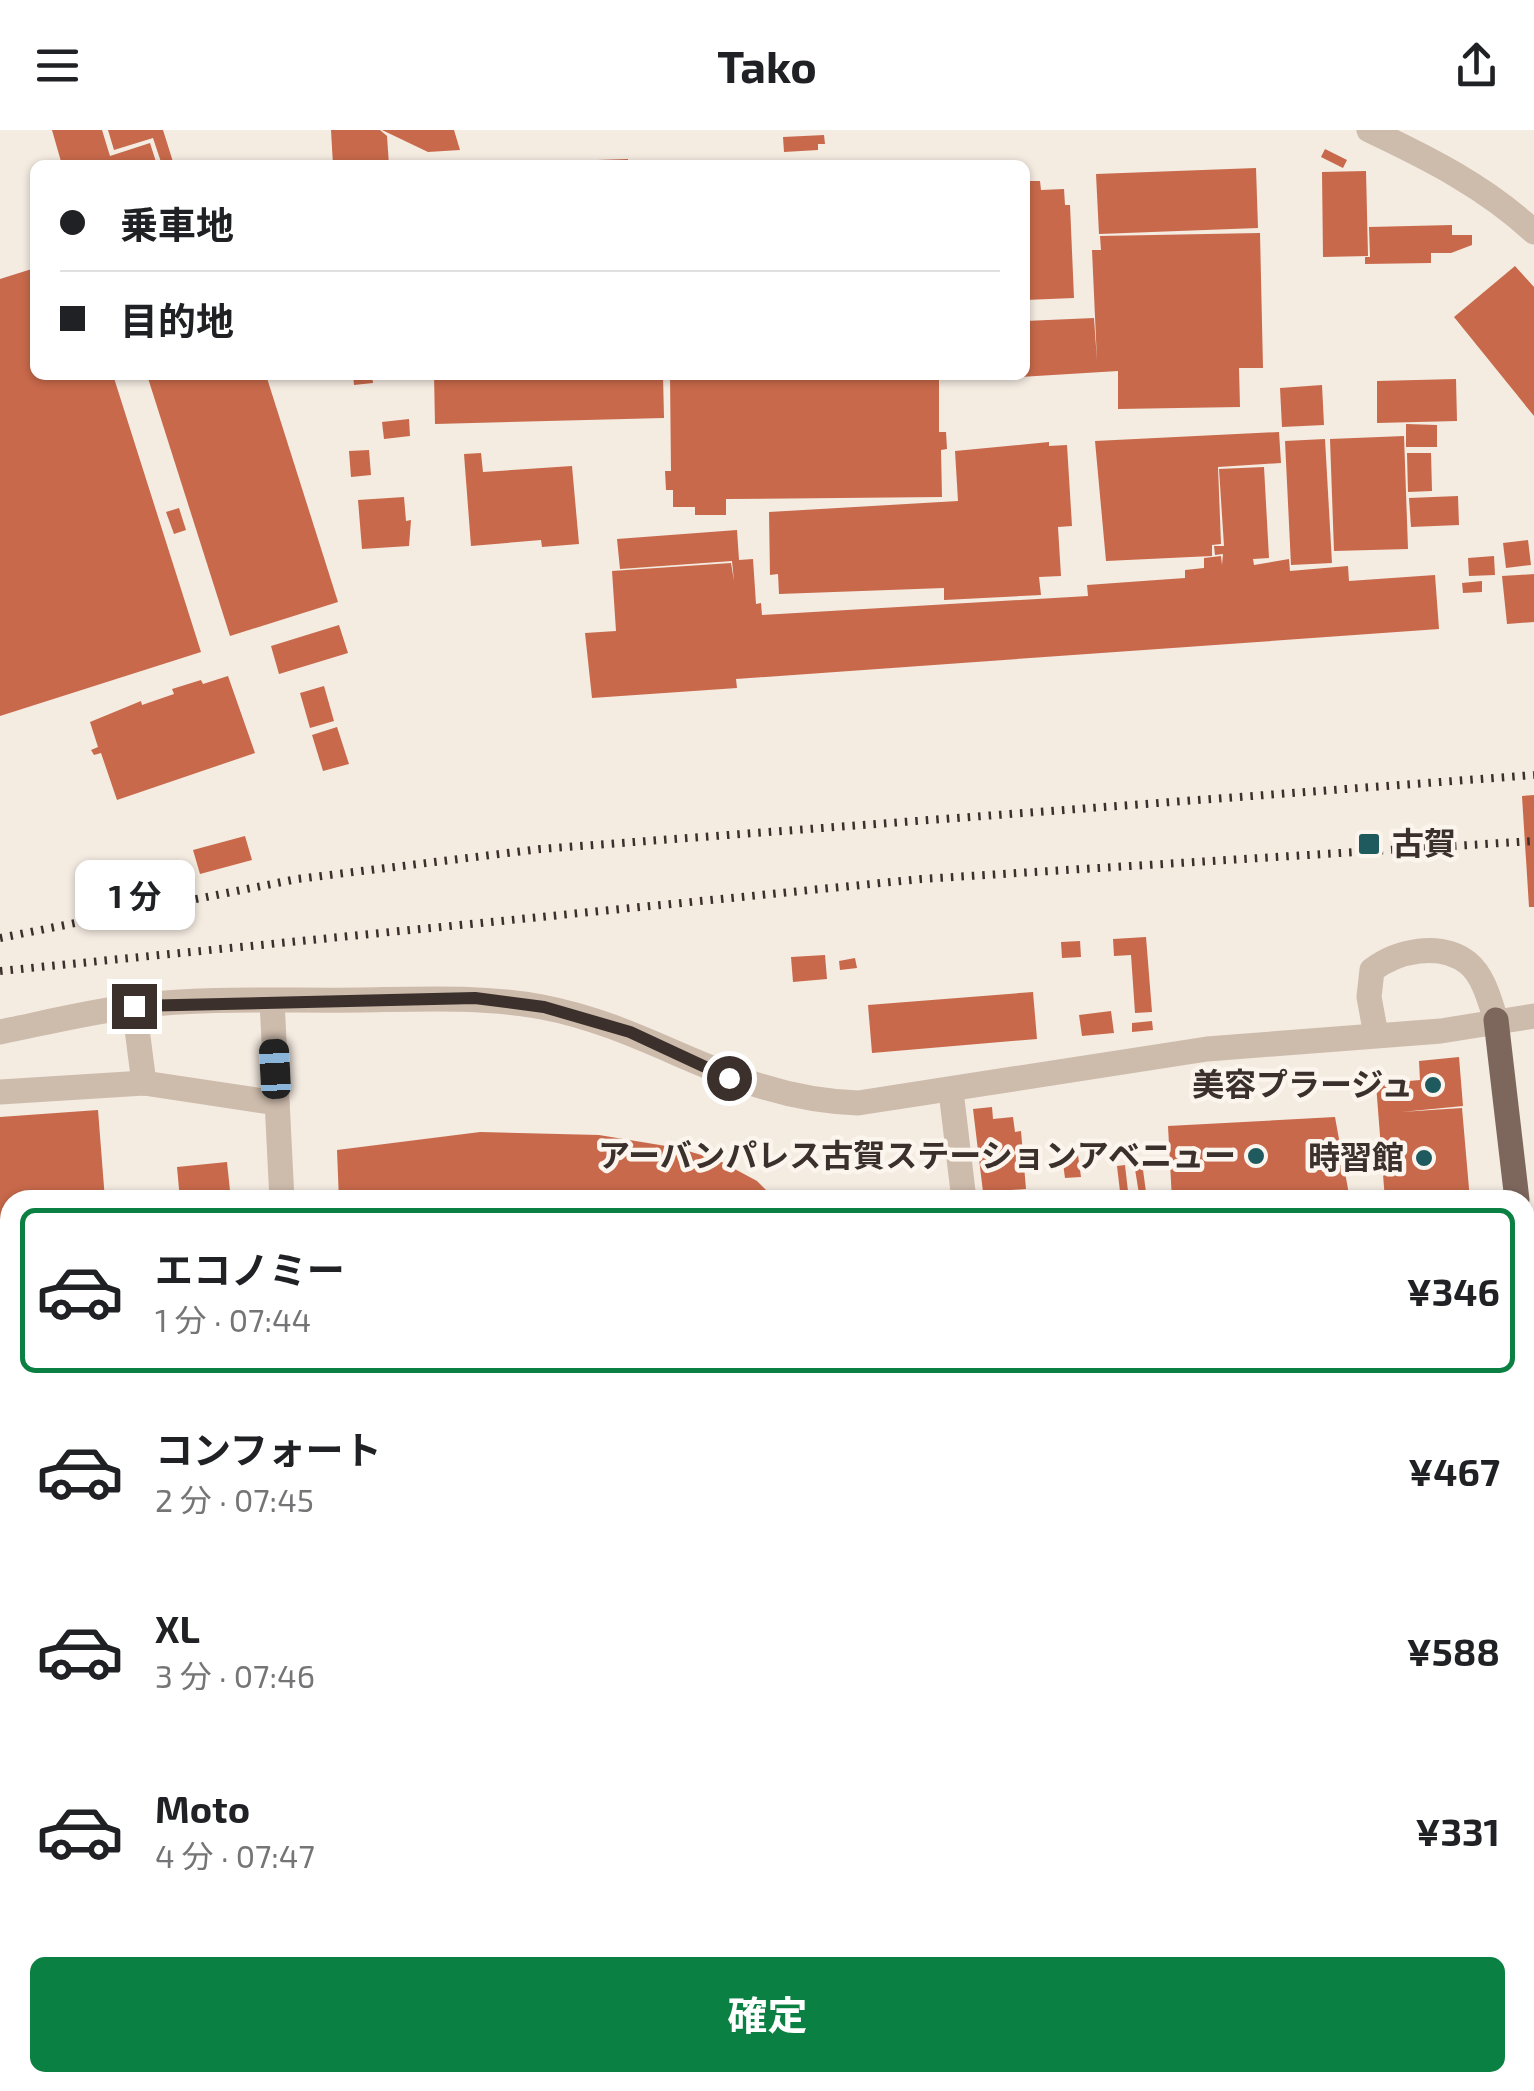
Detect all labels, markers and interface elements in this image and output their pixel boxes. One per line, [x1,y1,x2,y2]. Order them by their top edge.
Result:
icon: menu [30,38,85,93]
text: Tako [717,38,817,92]
icon: share [1449,38,1504,93]
text: 乗車地 [120,201,234,247]
text: 目的地 [120,297,234,343]
place label: 古賀 [1392,823,1456,861]
marker: 古賀 [1356,831,1382,857]
callout: 1 分 [74,861,194,931]
text: 1 分 [109,876,161,914]
route end [112,984,157,1029]
car [258,1038,292,1100]
route start [707,1056,752,1101]
place label: 美容プラージュ [1192,1064,1413,1102]
marker: 美容プラージュ [1422,1074,1444,1096]
place label: アーバンパレス古賀ステーションアベニュー [598,1135,1236,1173]
place label: 時習館 [1308,1137,1404,1175]
marker: アーバンパレス古賀ステーションアベニュー [1245,1145,1267,1167]
marker: 時習館 [1413,1147,1435,1169]
icon: car [35,1246,125,1336]
text: エコノミー [155,1246,345,1292]
text: ¥346 [1407,1268,1500,1314]
text: 1 分 · 07:44 [155,1300,311,1338]
icon: car [35,1426,125,1516]
text: コンフォート [155,1426,382,1472]
text: ¥467 [1408,1448,1500,1494]
text: 2 分 · 07:45 [155,1480,314,1518]
text: XL [155,1605,200,1651]
icon: car [35,1606,125,1696]
text: ¥588 [1406,1628,1500,1674]
text: 3 分 · 07:46 [155,1656,315,1694]
text: Moto [155,1785,250,1831]
icon: car [35,1786,125,1876]
text: ¥331 [1415,1808,1500,1854]
text: 4 分 · 07:47 [155,1836,315,1874]
button: 確定 [30,1957,1505,2072]

